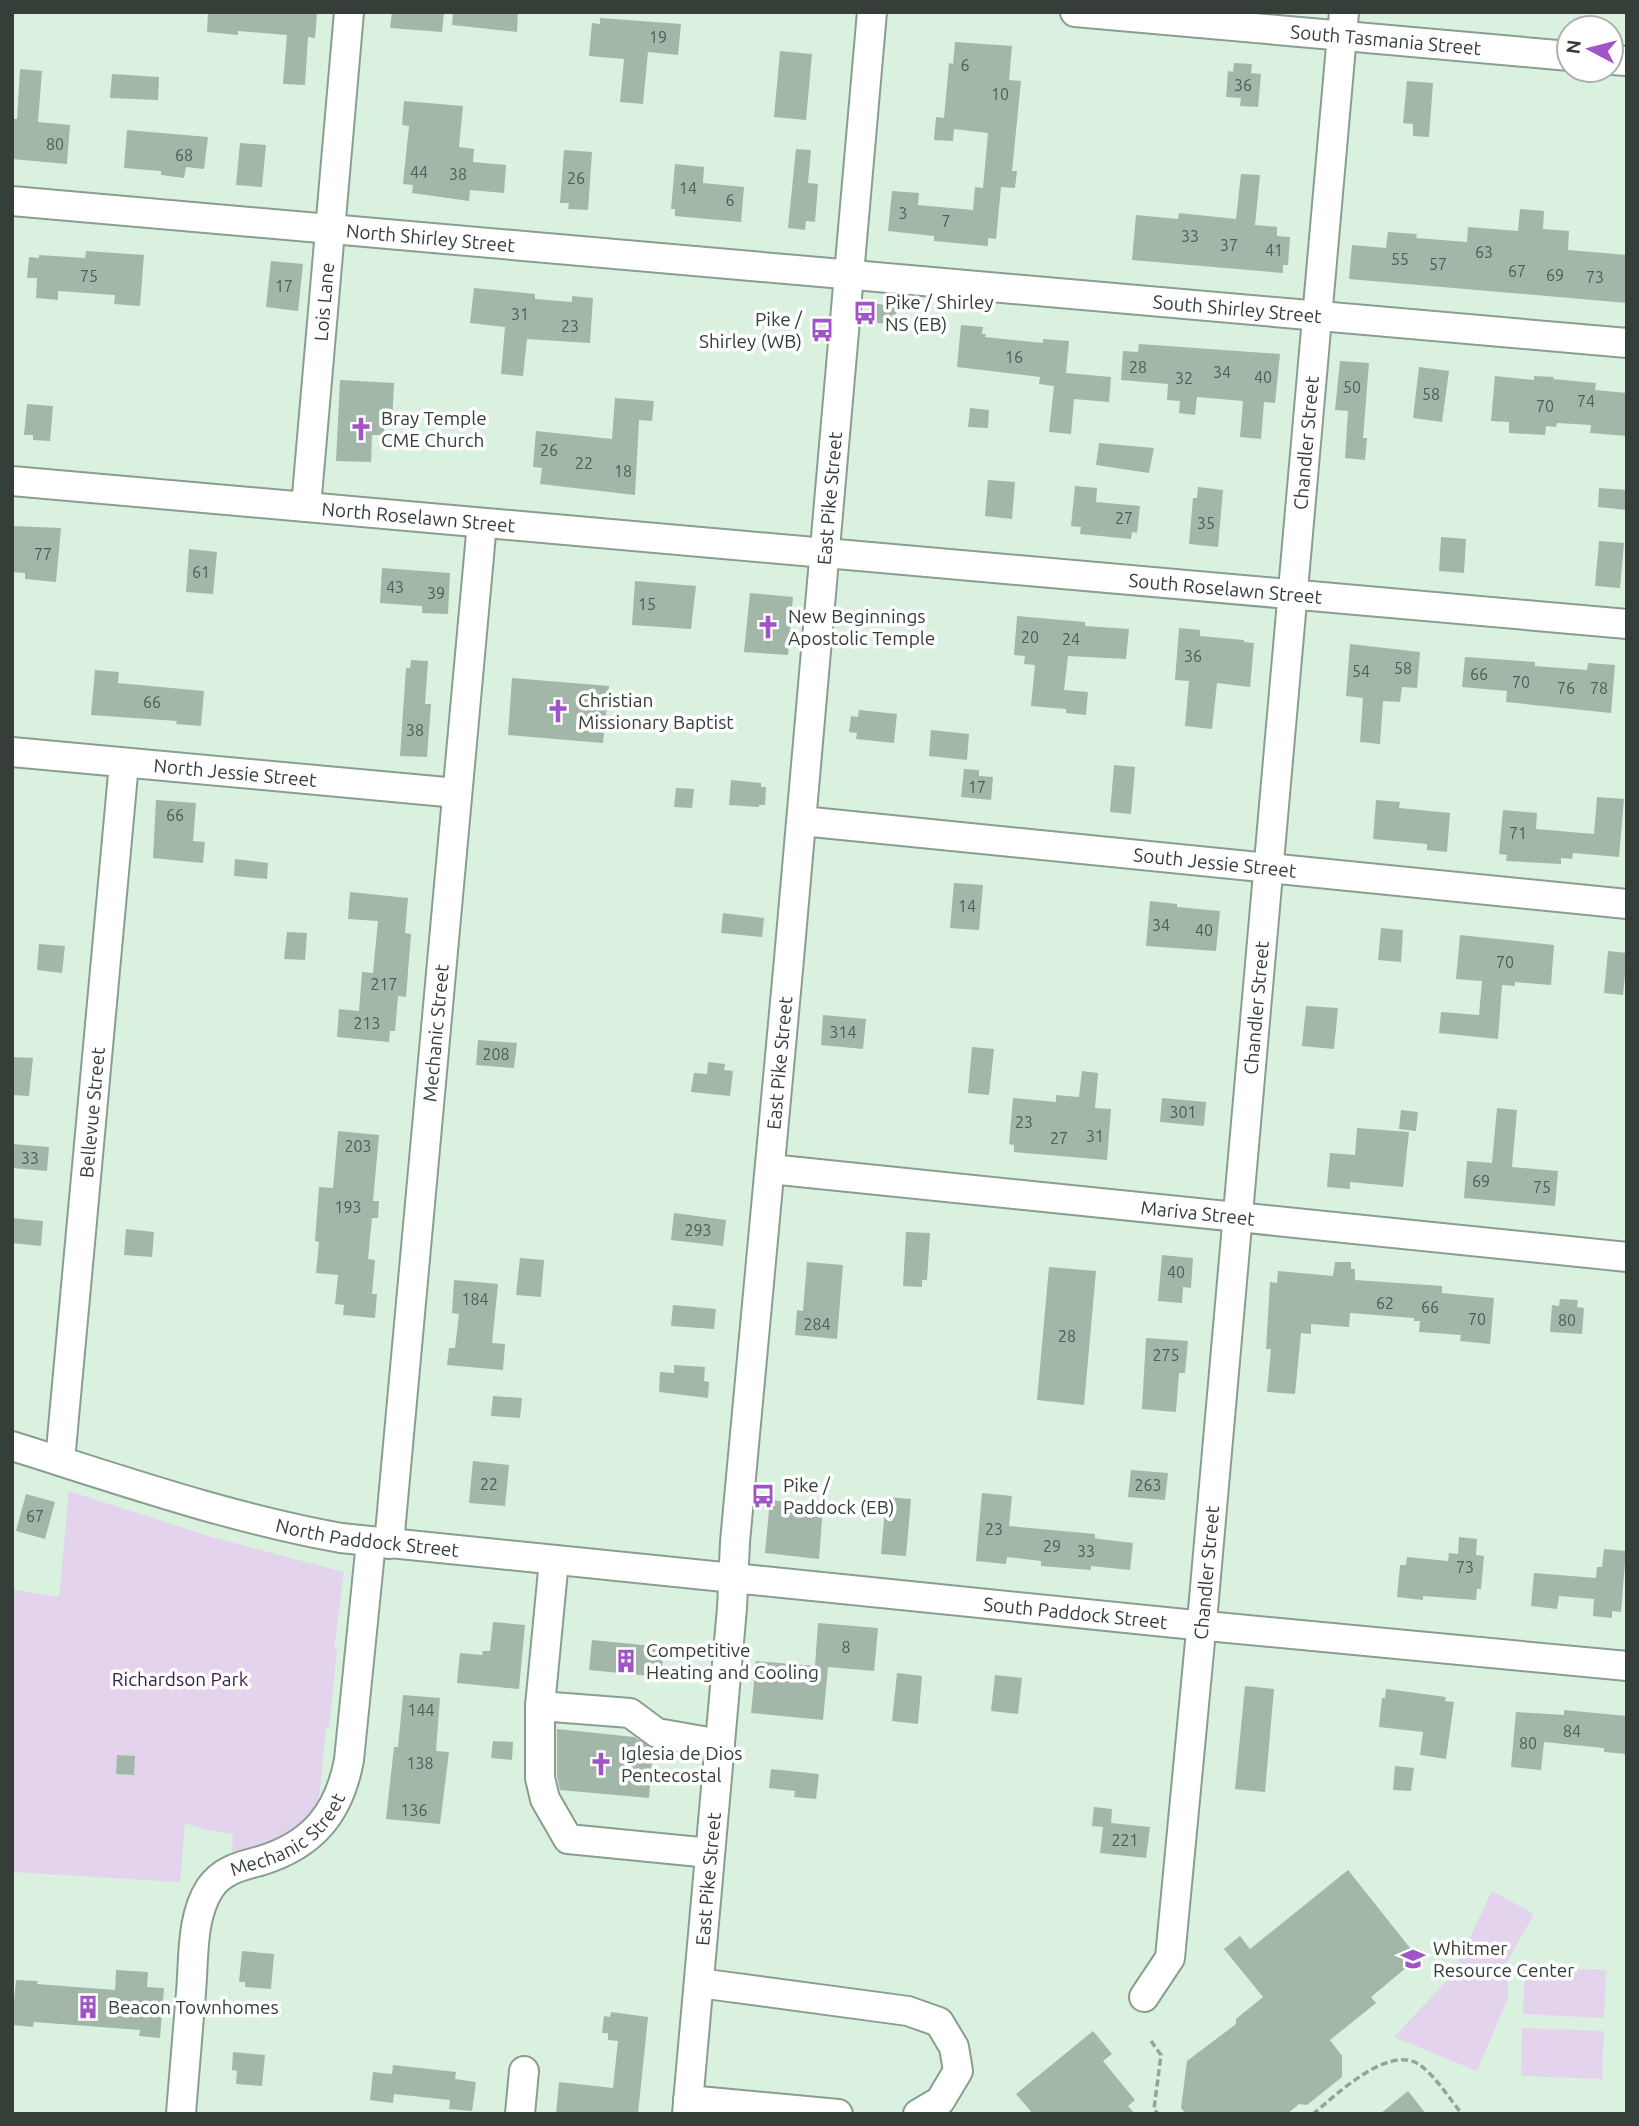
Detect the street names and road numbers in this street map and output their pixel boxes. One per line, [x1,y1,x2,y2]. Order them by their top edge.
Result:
street label: South Tasmania Street [1289,20,1483,59]
street label: North Shirley Street [345,219,516,256]
street label: Lois Lane [309,262,338,342]
street label: South Shirley Street [1152,290,1323,327]
street label: Chandler Street [1289,375,1323,511]
street label: East Pike Street [813,430,846,566]
street label: North Roselawn Street [321,497,517,537]
street label: South Roselawn Street [1128,569,1323,608]
street label: North Jessie Street [153,754,318,791]
street label: South Jessie Street [1132,843,1298,882]
street label: Chandler Street [1239,939,1273,1076]
street label: Mechanic Street [418,963,453,1103]
street label: East Pike Street [762,995,797,1131]
street label: Bellevue Street [75,1046,109,1179]
street label: Mariva Street [1140,1196,1256,1230]
street label: Chandler Street [1189,1504,1223,1641]
street label: North Paddock Street [274,1514,461,1561]
street label: South Paddock Street [982,1593,1169,1633]
street label: Mechanic Street [227,1789,349,1880]
street label: East Pike Street [691,1811,725,1947]

